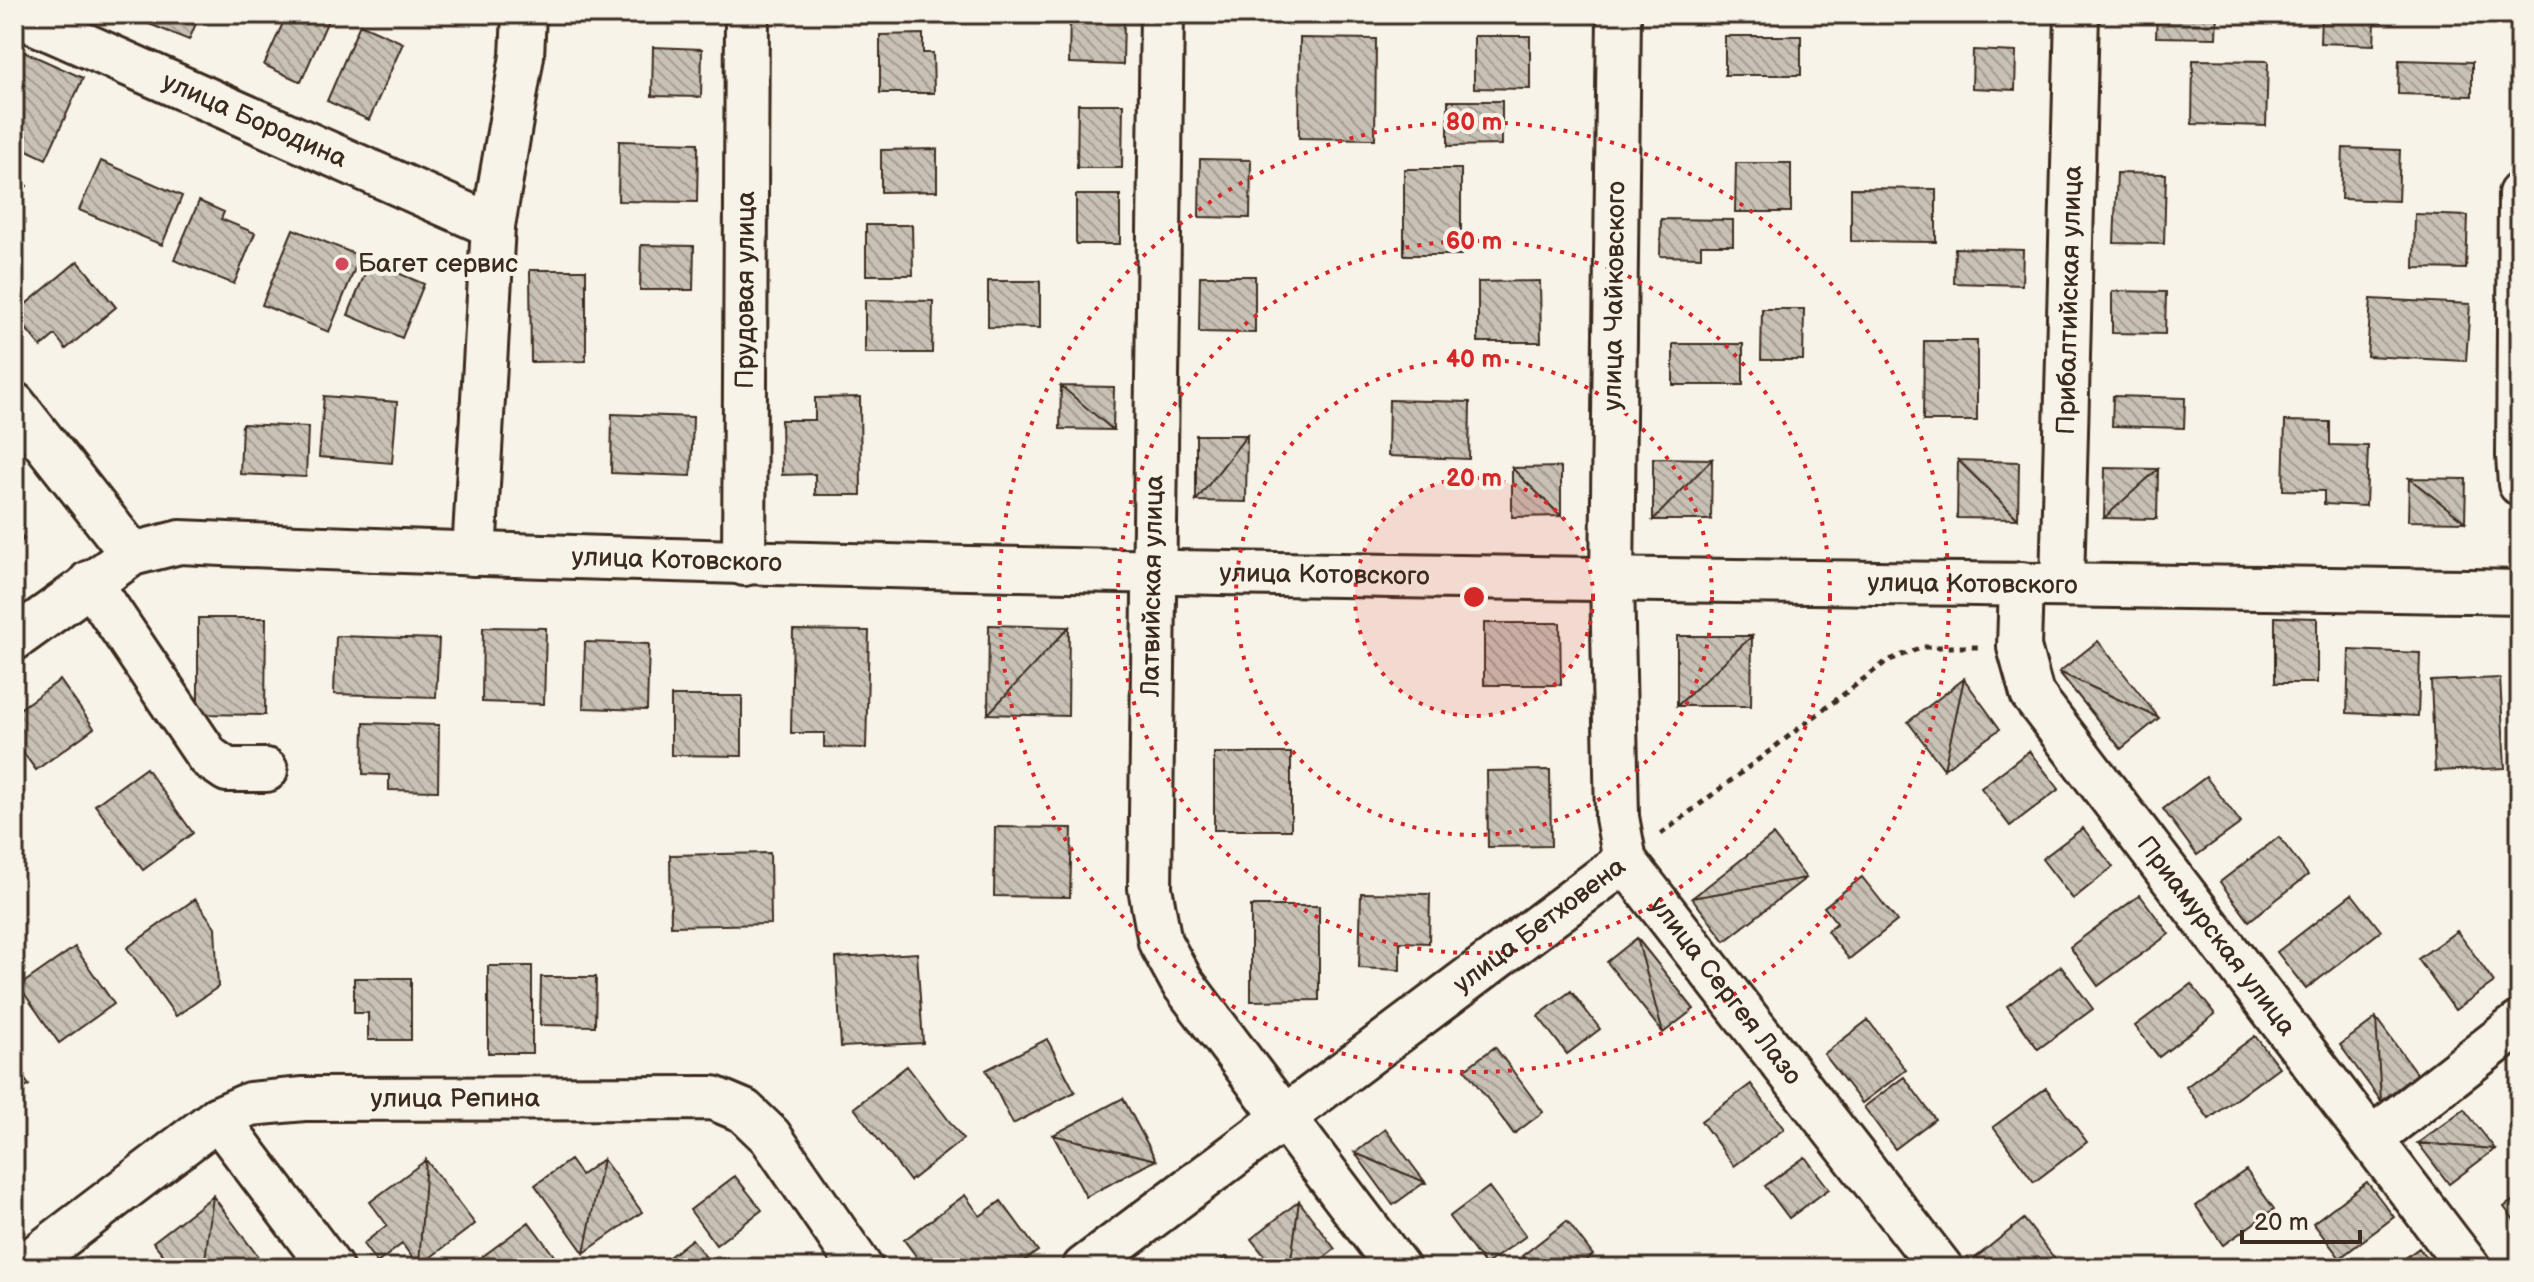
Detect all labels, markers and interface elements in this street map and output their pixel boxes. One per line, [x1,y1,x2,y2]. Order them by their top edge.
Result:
street label: улица Бородина [157,66,352,175]
text: 80 m [1446,108,1502,137]
street label: Прибалтийская улица [2050,165,2089,435]
street label: улица Чайковского [1597,181,1633,411]
street label: Прудовая улица [729,191,762,389]
text: 60 m [1446,227,1502,256]
place label: Багет сервис [358,249,518,280]
marker: Багет сервис [333,255,351,273]
text: 40 m [1446,345,1502,374]
text: 20 m [1446,464,1502,493]
street label: Латвийская улица [1136,475,1170,698]
street label: улица Котовского [571,542,782,579]
street label: улица Котовского [1219,557,1430,592]
street label: улица Котовского [1867,567,2078,601]
centre of rings [1460,583,1488,611]
street label: Приамурская улица [2130,830,2302,1042]
street label: улица Бетховена [1448,851,1631,1000]
street label: улица Сергея Лазо [1643,890,1808,1091]
street label: улица Репина [370,1083,540,1114]
scale bar [2242,1194,2360,1244]
text: 20 m [2254,1208,2309,1237]

